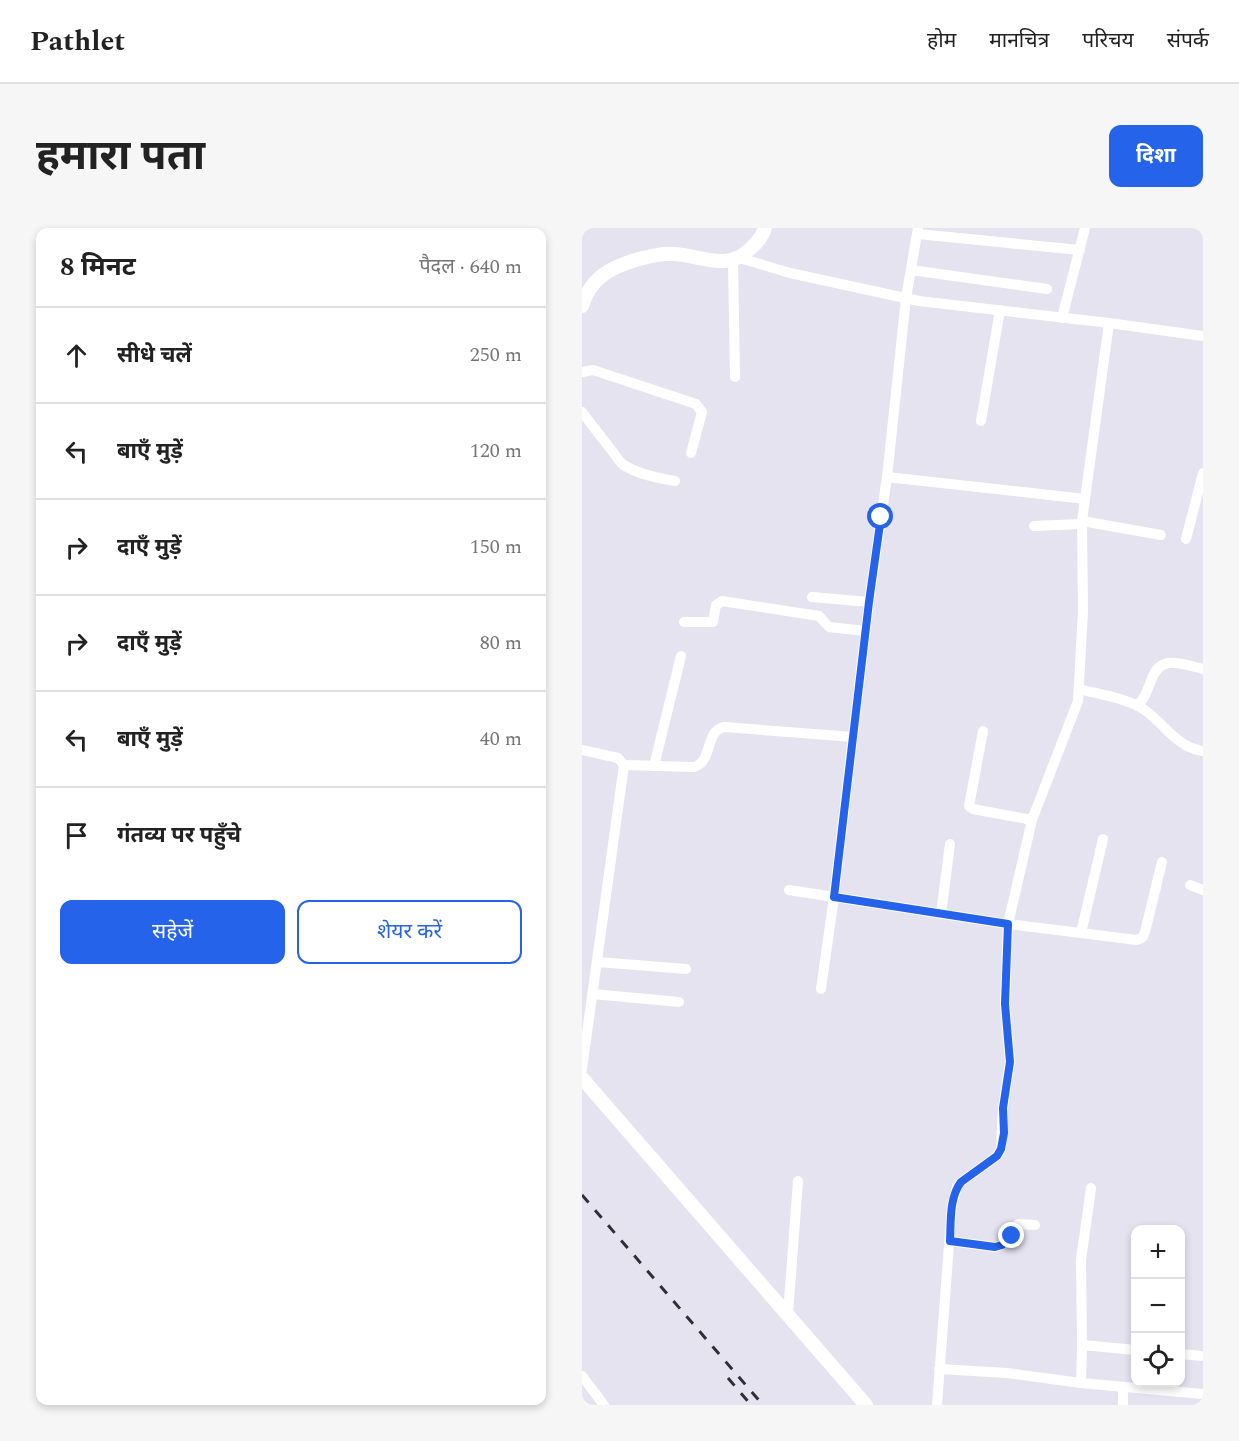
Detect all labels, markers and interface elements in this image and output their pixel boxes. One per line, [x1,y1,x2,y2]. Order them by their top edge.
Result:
text: Pathlet [30,20,125,63]
text: होम [927,25,956,57]
text: मानचित्र [989,25,1049,57]
text: परिचय [1082,25,1134,57]
text: संपर्क [1167,25,1209,57]
text: हमारा पता [36,125,205,188]
button: दिशा [1109,125,1203,187]
text: 8 मिनट [60,247,136,287]
text: पैदल · 640 m [419,252,522,282]
icon: ahead [60,339,93,372]
text: सीधे चलें [117,339,192,372]
text: 250 m [470,340,522,370]
icon: left [60,435,93,468]
text: बाएँ मुड़ें [117,435,183,468]
text: 120 m [470,436,522,466]
route start [867,503,893,529]
icon: right [60,531,93,564]
text: दाएँ मुड़ें [117,531,182,564]
text: 150 m [470,532,522,562]
icon: right [60,627,93,660]
text: दाएँ मुड़ें [117,627,182,660]
text: 80 m [480,628,522,658]
icon: left [60,723,93,756]
text: बाएँ मुड़ें [117,723,183,756]
text: 40 m [480,724,522,754]
icon: arrive [60,819,93,852]
text: गंतव्य पर पहुँचे [117,819,241,852]
button: सहेजें [60,900,285,964]
button: शेयर करें [297,900,522,964]
route end [998,1222,1024,1248]
map controls [1131,1225,1185,1387]
button: + [1131,1225,1185,1279]
button: − [1131,1279,1185,1333]
button: locate [1131,1333,1185,1387]

